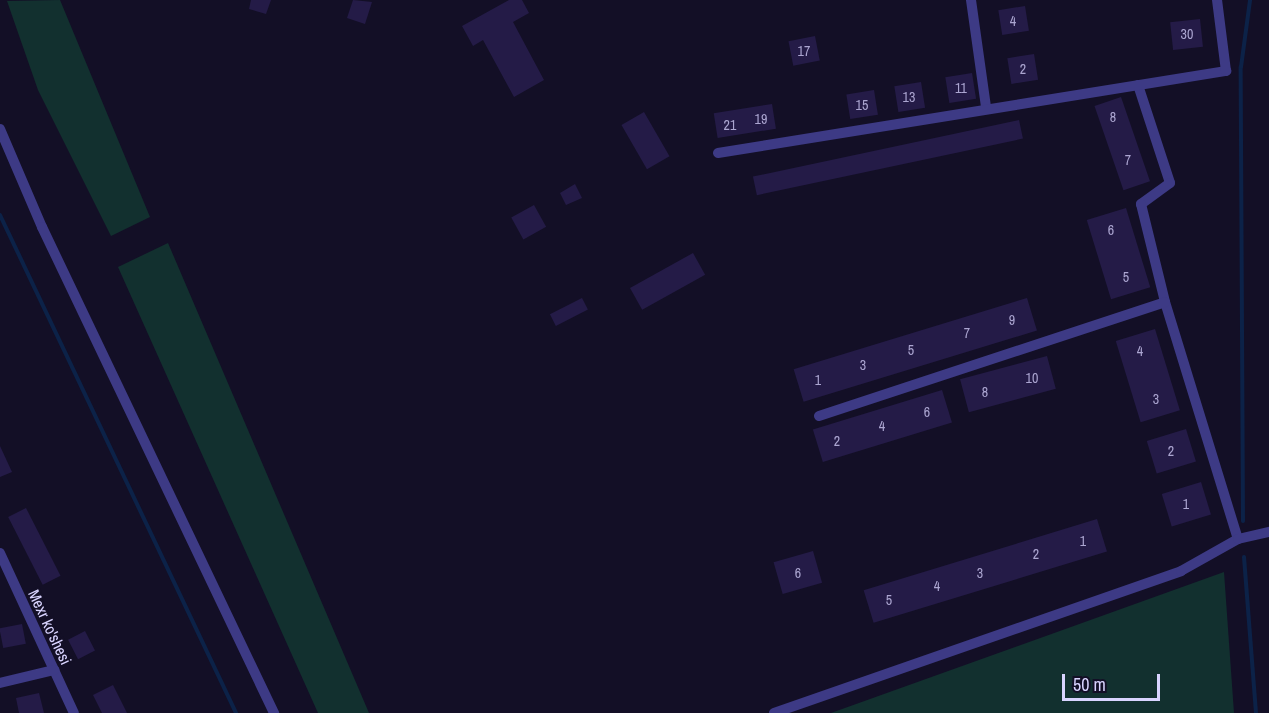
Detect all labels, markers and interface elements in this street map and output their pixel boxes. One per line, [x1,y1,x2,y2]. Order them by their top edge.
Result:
house number: 4 [1010,13,1016,29]
house number: 30 [1181,26,1193,42]
house number: 17 [798,43,810,59]
house number: 2 [1020,61,1026,77]
house number: 11 [955,80,967,96]
house number: 13 [903,89,915,105]
house number: 15 [856,97,868,113]
house number: 8 [1110,109,1116,125]
house number: 19 [755,111,767,127]
house number: 21 [724,117,736,133]
house number: 7 [1125,152,1131,168]
house number: 6 [1108,222,1114,238]
house number: 5 [1123,269,1129,285]
house number: 9 [1009,312,1015,328]
house number: 7 [964,325,970,341]
house number: 5 [908,342,914,358]
house number: 4 [1137,343,1143,359]
house number: 3 [860,357,866,373]
house number: 10 [1026,370,1038,386]
house number: 1 [815,372,821,388]
house number: 8 [982,384,988,400]
house number: 3 [1153,391,1159,407]
house number: 6 [924,404,930,420]
house number: 4 [879,418,885,434]
house number: 2 [834,433,840,449]
house number: 2 [1168,443,1174,459]
house number: 1 [1183,496,1189,512]
house number: 1 [1080,533,1086,549]
house number: 2 [1033,546,1039,562]
house number: 6 [795,565,801,581]
house number: 3 [977,565,983,581]
house number: 4 [934,578,940,594]
street label: Mexr ko'shesi [24,586,76,668]
house number: 5 [886,592,892,608]
scale bar [1065,662,1162,700]
text: 50 m [1073,672,1106,697]

